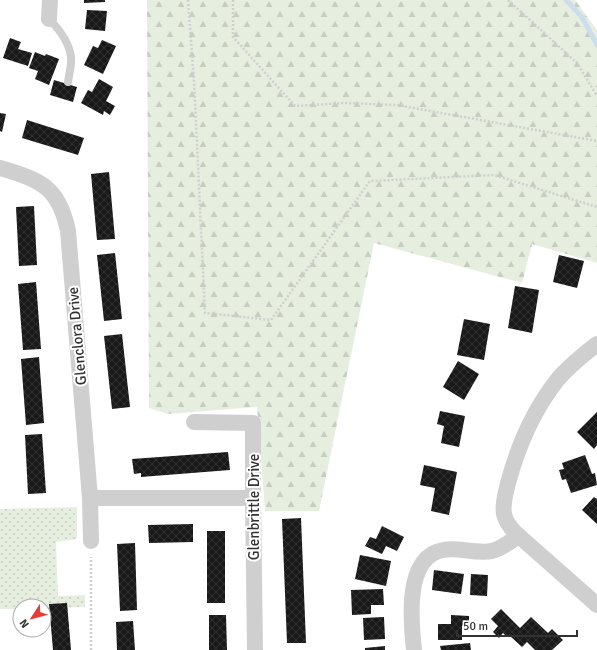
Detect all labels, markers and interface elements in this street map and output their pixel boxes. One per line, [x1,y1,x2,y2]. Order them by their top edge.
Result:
street label: Glenclora Drive [64,286,90,386]
street label: Glenbrittle Drive [245,454,263,560]
north arrow [12,598,52,638]
scale bar [457,612,577,638]
text: N [17,617,32,631]
text: 50 m [463,619,488,634]

